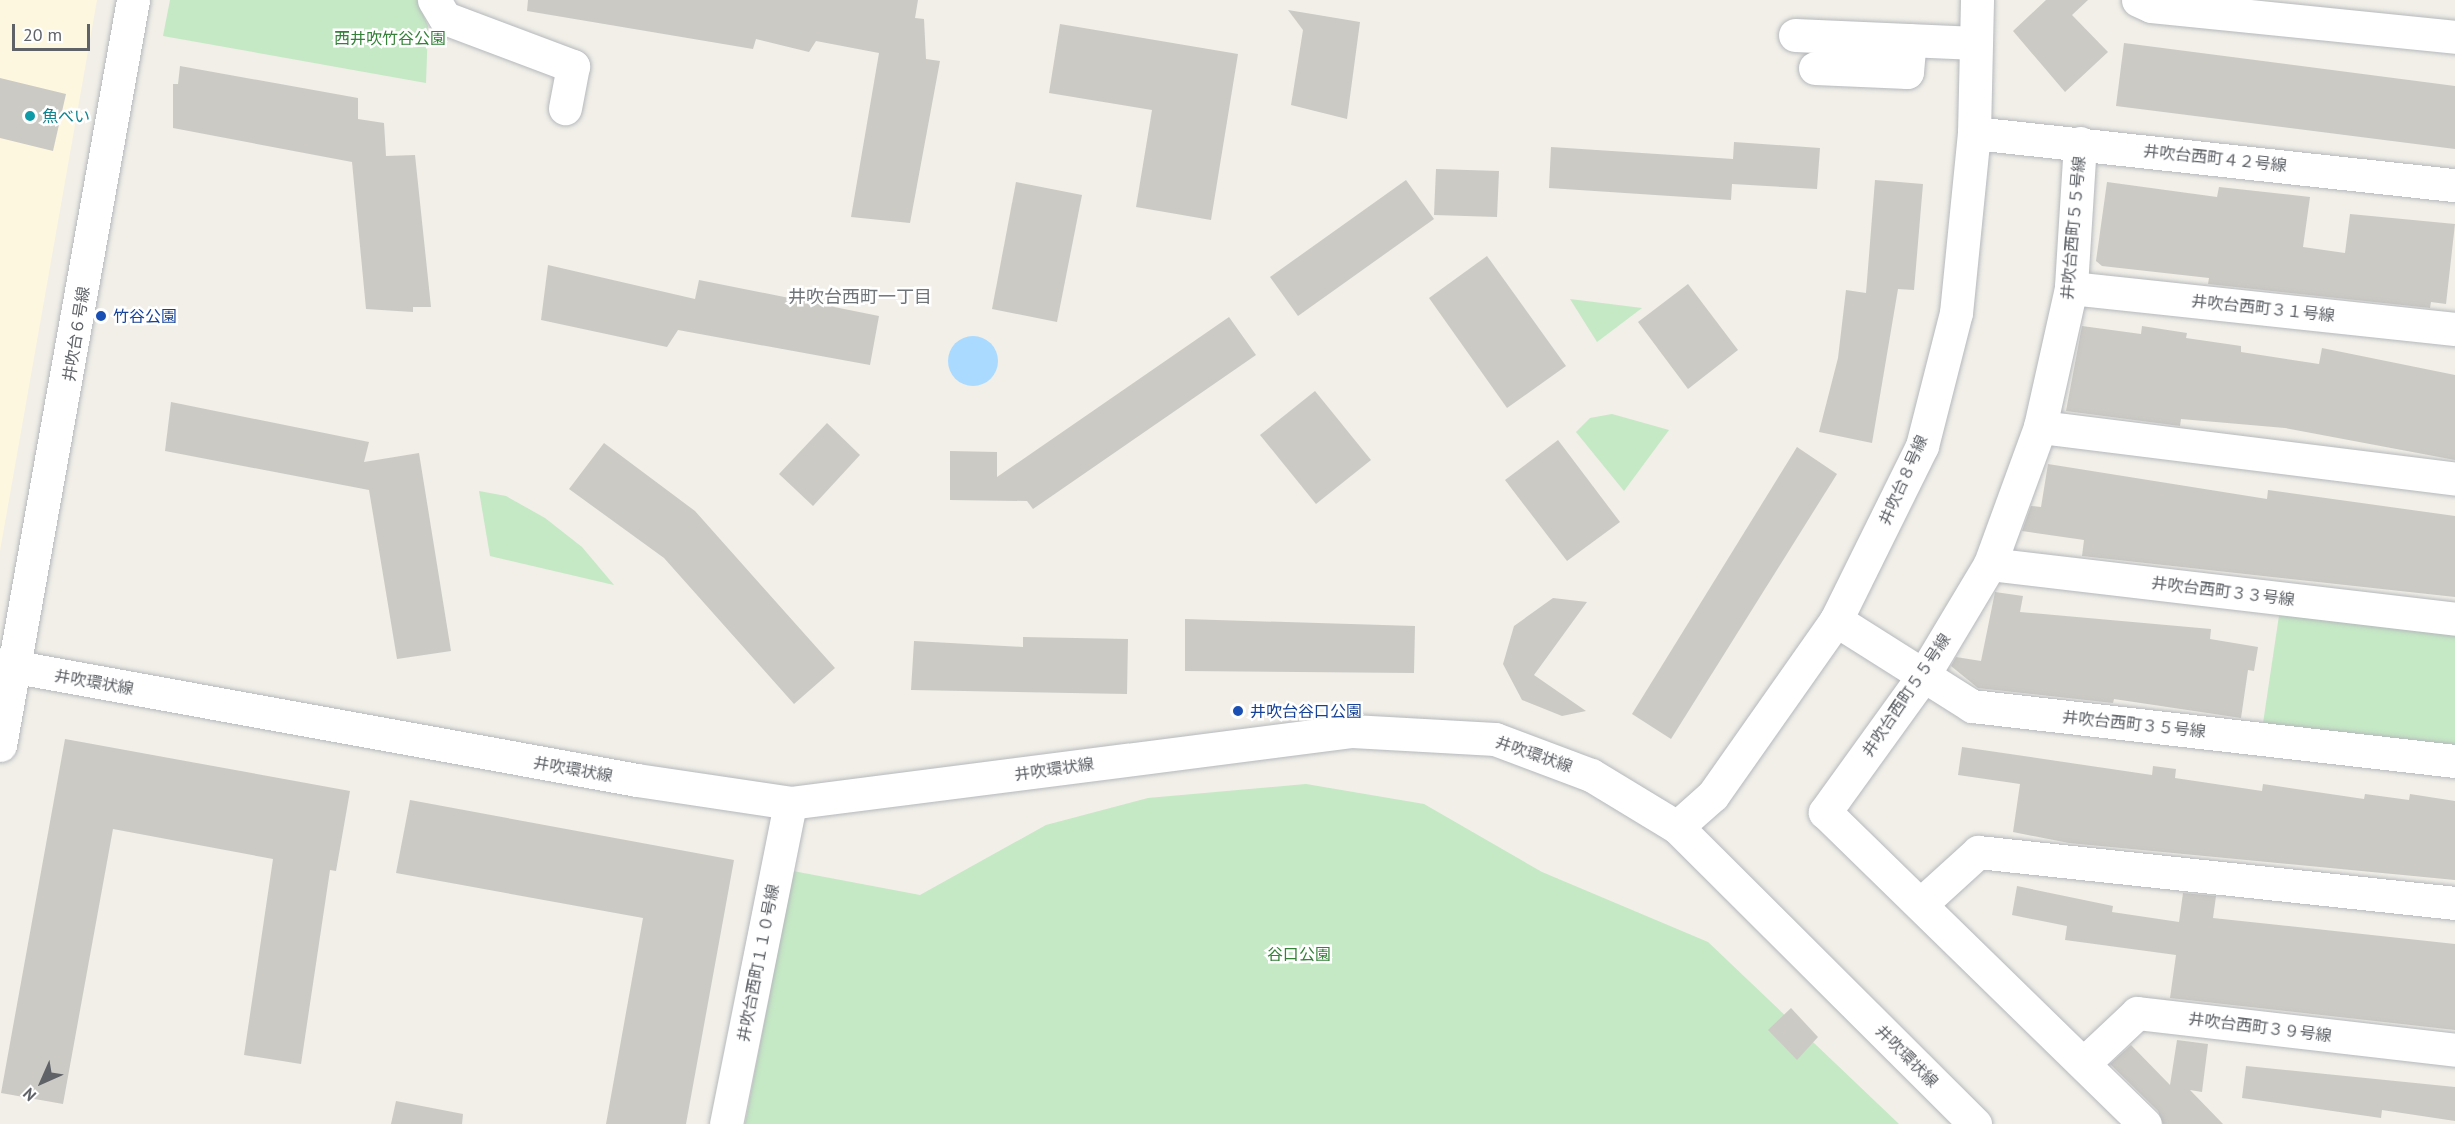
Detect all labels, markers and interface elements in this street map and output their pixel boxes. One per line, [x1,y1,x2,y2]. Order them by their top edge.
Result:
scale bar [15,12,93,50]
text: 20 m [23,23,62,46]
park label: 西井吹竹谷公園 [334,28,446,48]
place label: 魚べい [42,106,90,126]
marker: 魚べい [23,109,37,123]
street label: 井吹台西町４２号線 [2142,141,2288,175]
street label: 井吹台西町５５号線 [2057,155,2089,301]
street label: 井吹台６号線 [59,285,93,383]
district label: 井吹台西町一丁目 [788,286,932,308]
street label: 井吹台西町３１号線 [2190,291,2336,325]
place label: 竹谷公園 [113,306,177,326]
marker: 竹谷公園 [94,309,108,323]
street label: 井吹台８号線 [1875,432,1931,528]
street label: 井吹台西町３３号線 [2150,573,2296,609]
street label: 井吹台西町５５号線 [1858,630,1954,760]
street label: 井吹環状線 [53,666,135,698]
place label: 井吹台谷口公園 [1250,701,1362,721]
marker: 井吹台谷口公園 [1231,704,1245,718]
street label: 井吹台西町３５号線 [2061,707,2207,741]
street label: 井吹環状線 [1493,732,1575,776]
street label: 井吹環状線 [532,753,614,785]
street label: 井吹環状線 [1013,754,1095,784]
street label: 井吹台西町１１０号線 [733,883,783,1043]
park label: 谷口公園 [1267,944,1331,964]
street label: 井吹台西町３９号線 [2187,1009,2333,1045]
street label: 井吹環状線 [1872,1021,1942,1091]
north arrow [12,1052,72,1112]
text: N [18,1084,40,1106]

